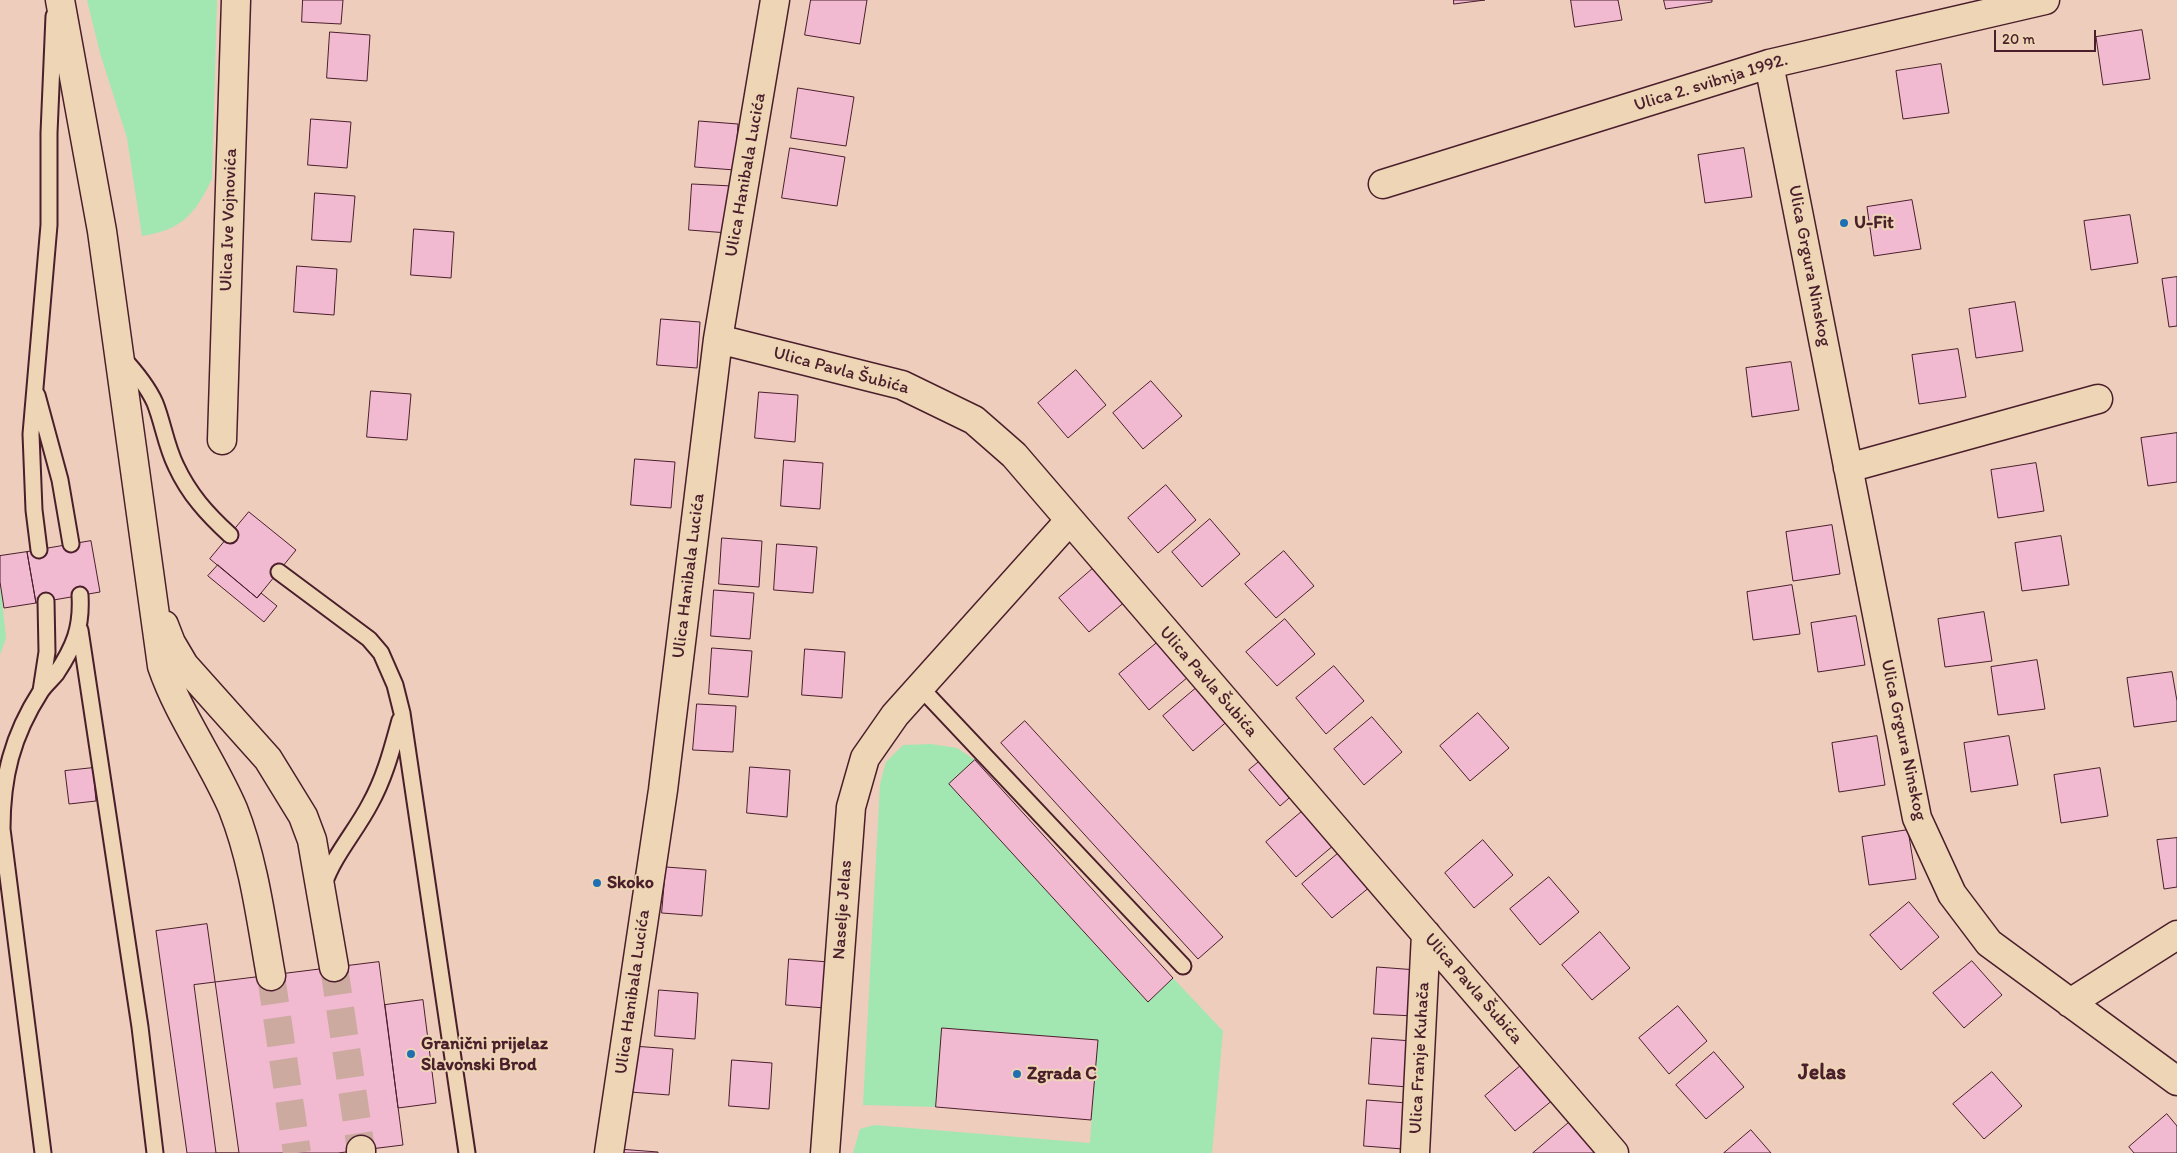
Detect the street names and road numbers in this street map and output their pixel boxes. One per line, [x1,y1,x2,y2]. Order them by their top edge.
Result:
street label: Ulica 2. svibnja 1992. [1632,49,1790,117]
street label: Ulica Hanibala Lucića [721,91,771,259]
street label: Ulica Ive Vojnovića [216,148,242,292]
street label: Ulica Grgura Ninskog [1783,183,1835,349]
street label: Ulica Pavla Šubića [771,342,911,400]
street label: Ulica Hanibala Lucića [668,492,710,660]
street label: Ulica Pavla Šubića [1154,622,1262,742]
street label: Ulica Grgura Ninskog [1875,658,1931,822]
street label: Naselje Jelas [829,860,857,960]
street label: Ulica Hanibala Lucića [611,908,655,1076]
street label: Ulica Pavla Šubića [1419,929,1527,1049]
street label: Ulica Franje Kuhača [1405,981,1435,1135]

